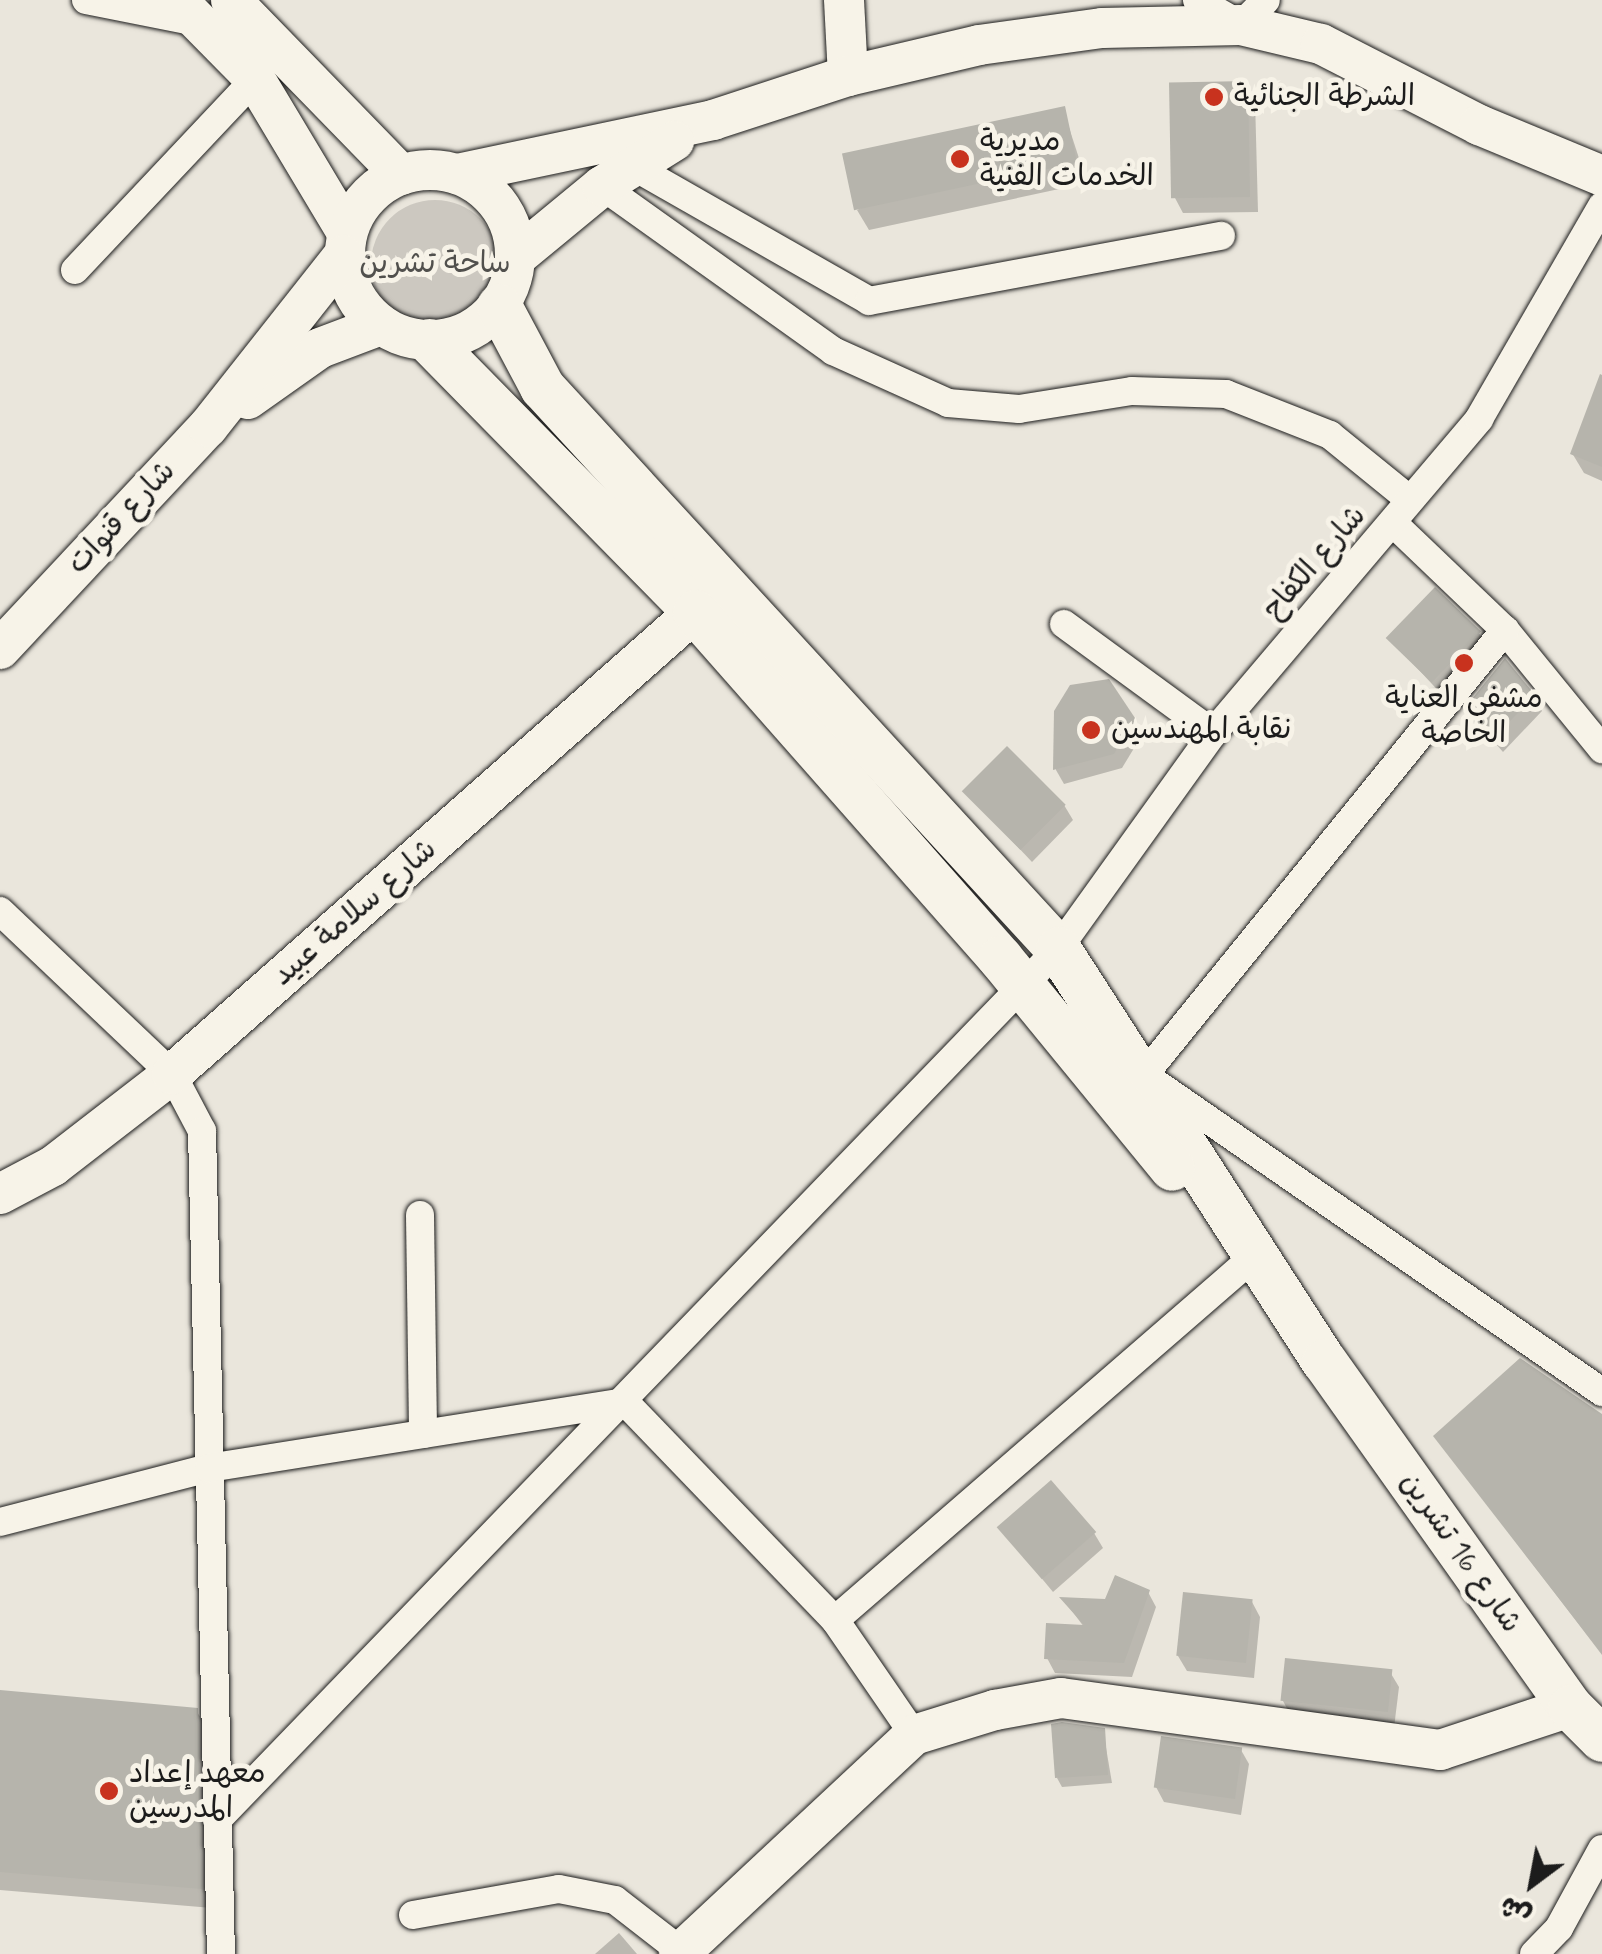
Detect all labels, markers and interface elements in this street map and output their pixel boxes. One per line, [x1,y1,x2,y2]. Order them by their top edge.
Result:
place label: الشرطة الجنائية [1234,79,1415,115]
marker: الشرطة الجنائية [1203,86,1225,108]
place label: مديرية الخدمات الفنية [980,124,1154,194]
marker: مديرية الخدمات الفنية [949,148,971,170]
park label: ساحة تشرين [359,246,511,282]
street label: شارع قنوات [61,454,183,582]
street label: شارع الكفاح [1256,499,1374,627]
marker: مشفى العناية الخاصة [1451,650,1477,676]
place label: مشفى العناية الخاصة [1385,681,1543,752]
place label: نقابة المهندسين [1111,712,1291,748]
marker: نقابة المهندسين [1080,719,1102,741]
street label: شارع سلامة عبيد [266,832,444,994]
street label: شارع 16 تشرين [1391,1466,1529,1640]
place label: معهد إعداد المدرسين [129,1756,266,1826]
marker: معهد إعداد المدرسين [98,1780,120,1802]
north arrow [1482,1834,1582,1934]
text: ش [1493,1886,1539,1934]

